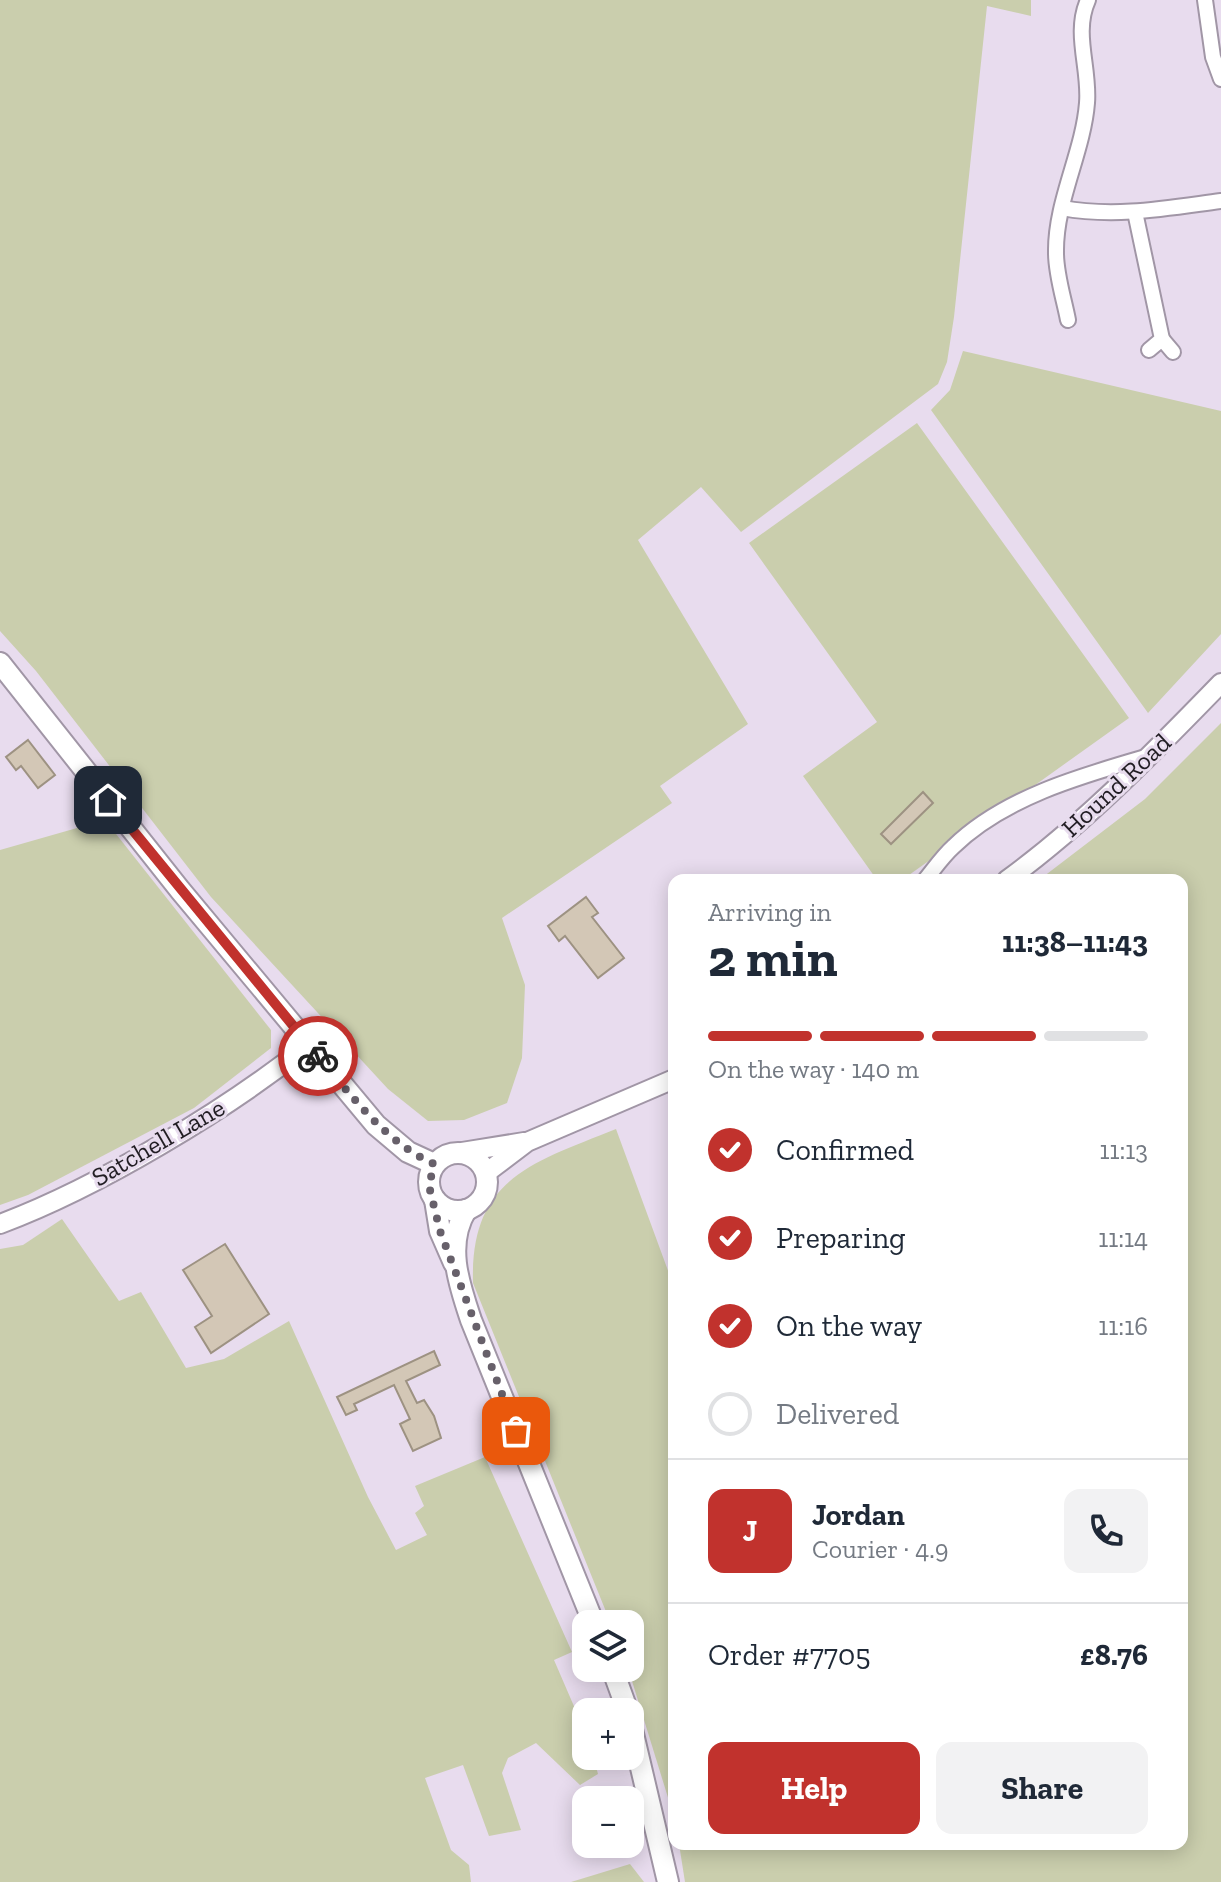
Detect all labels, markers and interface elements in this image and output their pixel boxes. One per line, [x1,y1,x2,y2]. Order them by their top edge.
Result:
street label: Hound Road [1055,726,1177,844]
pin [74,766,142,834]
icon: home [86,778,130,822]
text: Arriving in [708,896,831,928]
text: 11:38–11:43 [1002,924,1148,960]
text: 2 min [708,927,838,989]
courier [278,1016,358,1096]
icon: bike [296,1034,340,1078]
text: On the way · 140 m [708,1053,919,1085]
street label: Satchell Lane [86,1091,230,1193]
icon: check [708,1128,752,1172]
text: Confirmed [776,1132,914,1168]
text: 11:13 [1099,1134,1148,1166]
icon: check [708,1216,752,1260]
text: Preparing [776,1220,906,1256]
text: 11:14 [1098,1222,1148,1254]
icon: check [708,1304,752,1348]
text: On the way [776,1308,922,1344]
text: 11:16 [1098,1310,1148,1342]
text: Delivered [776,1396,899,1432]
pin [482,1397,550,1465]
icon: bag [494,1409,538,1453]
button: phone [1064,1489,1148,1573]
text: Jordan [812,1497,905,1533]
text: J [743,1513,757,1549]
text: Courier · 4.9 [812,1533,948,1565]
map controls [572,1610,644,1858]
button: layers [572,1610,644,1682]
text: Order #7705 [708,1637,871,1673]
text: £8.76 [1080,1637,1148,1673]
button: + [572,1698,644,1770]
button: Help [708,1742,920,1834]
button: Share [936,1742,1148,1834]
button: − [572,1786,644,1858]

